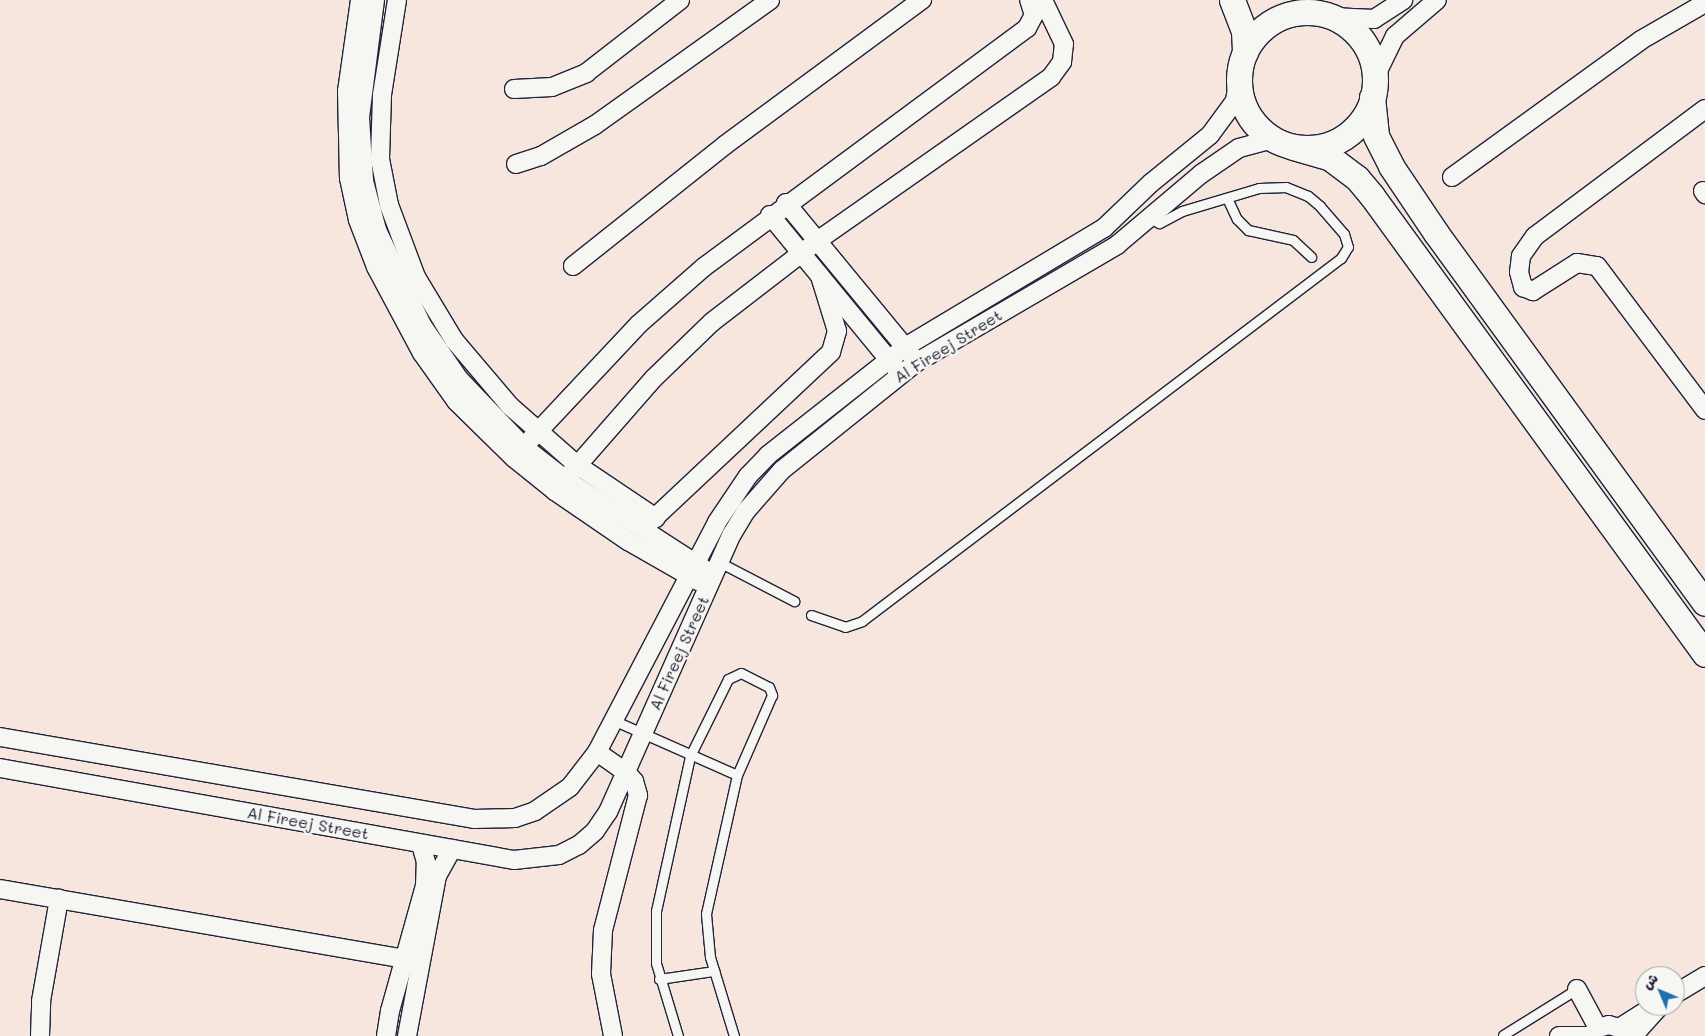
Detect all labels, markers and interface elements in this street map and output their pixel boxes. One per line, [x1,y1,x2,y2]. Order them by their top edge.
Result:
street label: Al Fireej Street [891,305,1005,387]
street label: Al Fireej Street [645,593,713,713]
street label: Al Fireej Street [246,803,370,843]
north arrow [1635,966,1685,1016]
text: ش [1638,969,1662,993]

